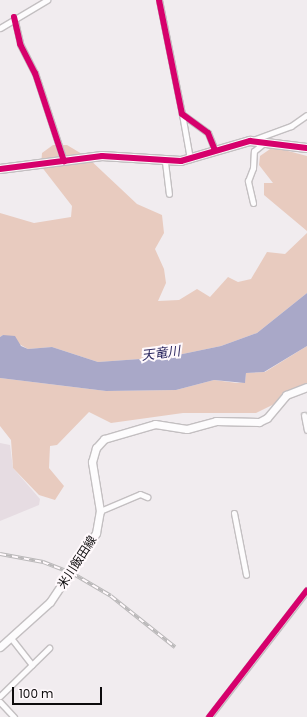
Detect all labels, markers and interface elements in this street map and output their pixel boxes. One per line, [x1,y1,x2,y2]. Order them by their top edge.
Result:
water label: 天竜川 [141,344,181,364]
street label: 米川飯田線 [55,533,99,591]
scale bar [14,679,104,705]
text: 100 m [19,685,53,702]

